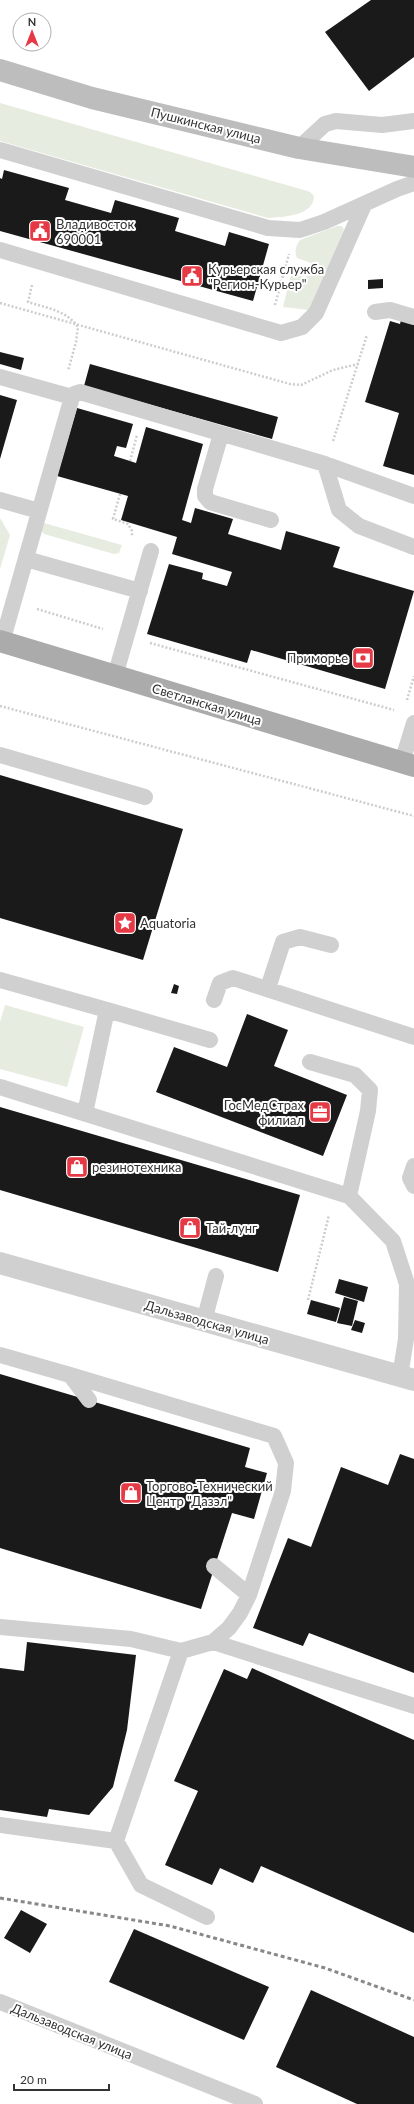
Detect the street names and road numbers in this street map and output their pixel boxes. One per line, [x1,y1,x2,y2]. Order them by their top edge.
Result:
street label: Пушкинская улица [149,104,263,146]
street label: Светланская улица [150,680,264,728]
street label: Дальзаводская улица [143,1297,271,1347]
street label: Дальзаводская улица [9,1999,135,2063]

